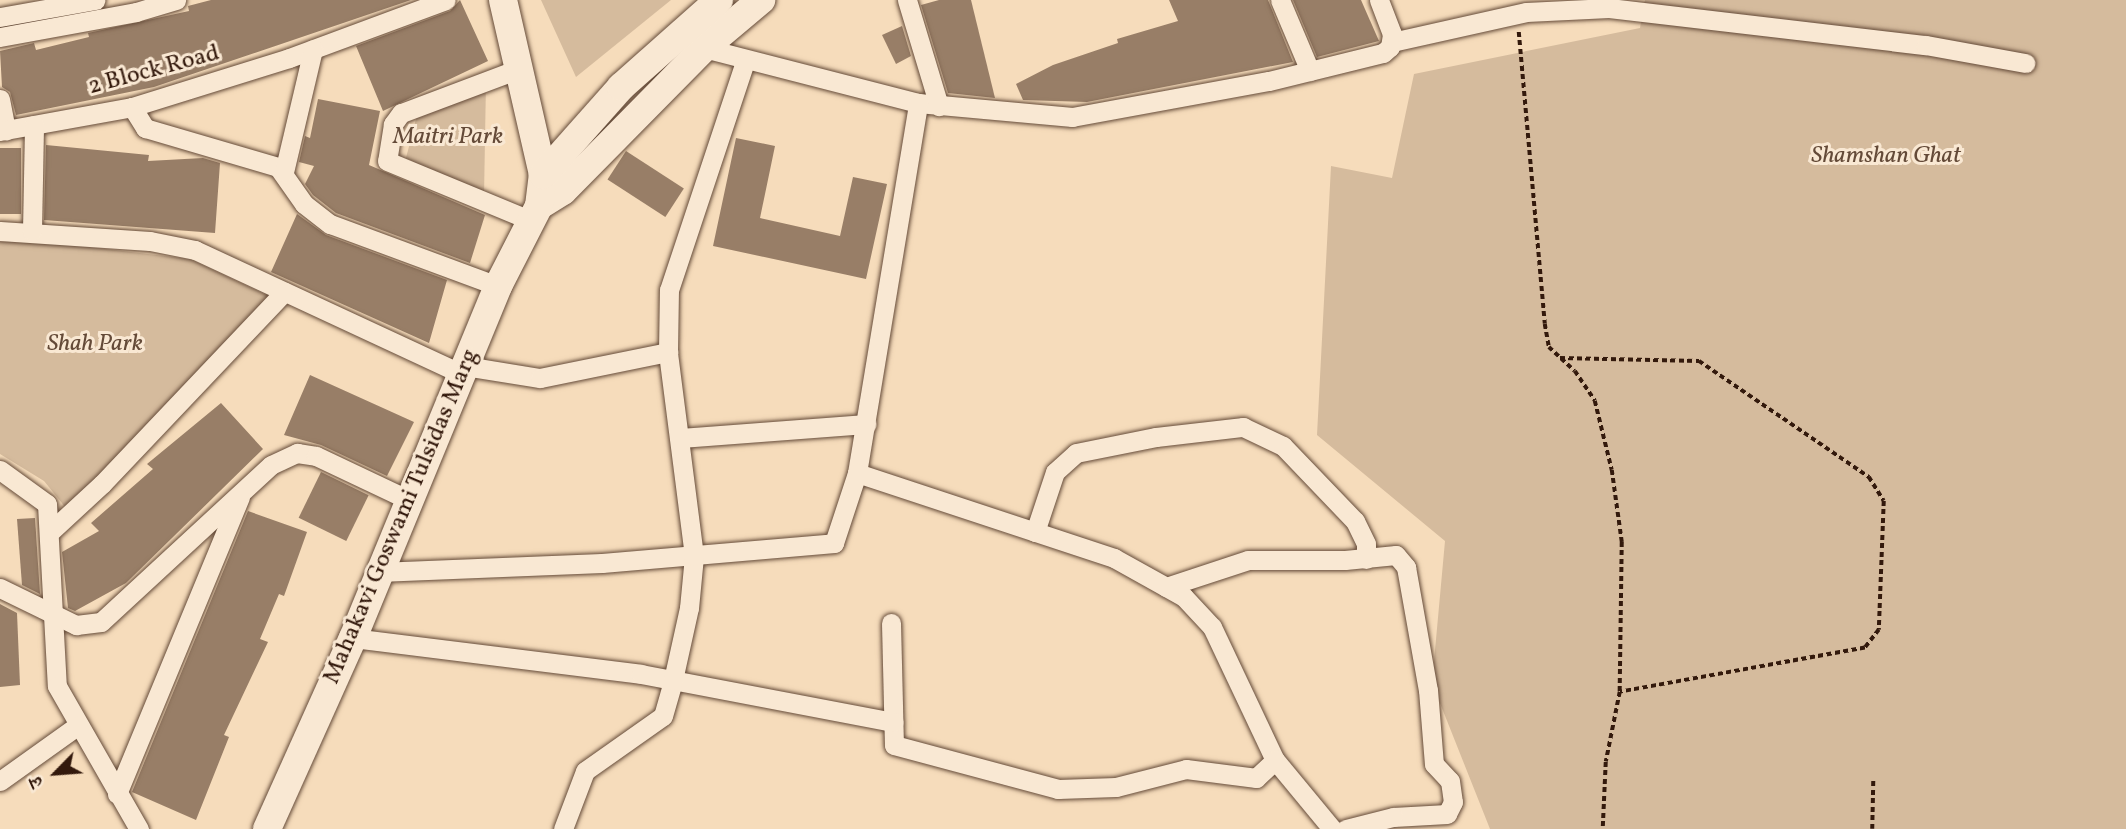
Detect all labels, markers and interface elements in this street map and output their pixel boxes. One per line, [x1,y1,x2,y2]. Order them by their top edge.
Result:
street label: 2 Block Road [85,40,223,102]
park label: Maitri Park [393,124,503,152]
park label: Shamshan Ghat [1811,143,1961,171]
park label: Shah Park [47,331,143,359]
street label: Mahakavi Goswami Tulsidas Marg [318,345,486,689]
north arrow [21,738,91,808]
text: उ [23,772,51,792]

